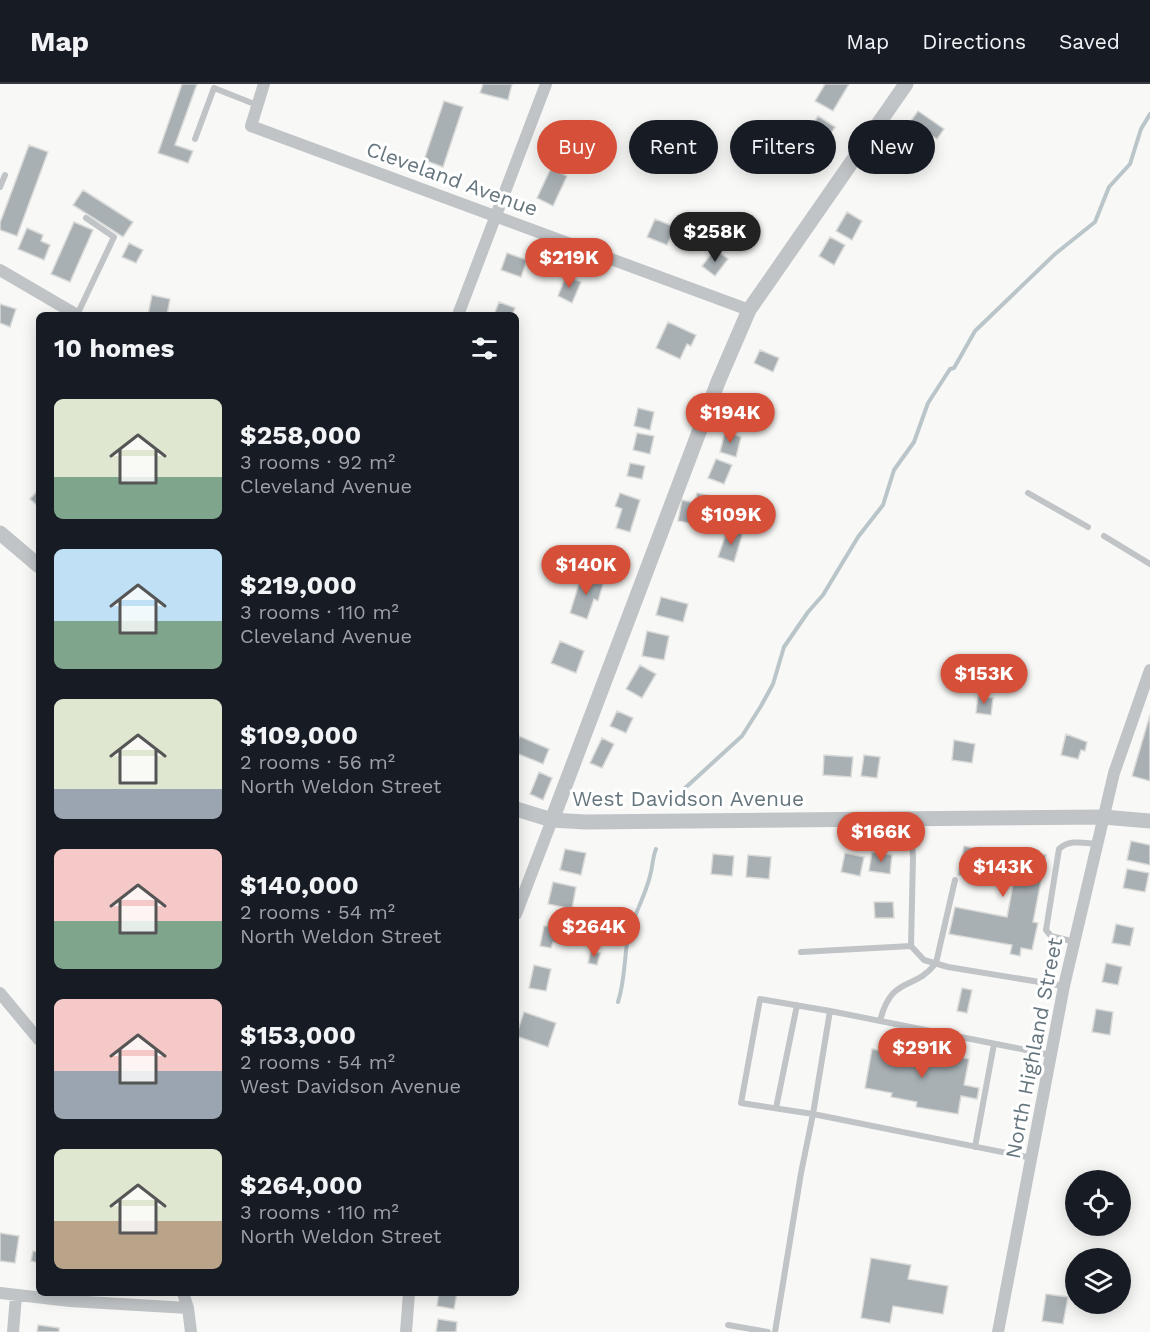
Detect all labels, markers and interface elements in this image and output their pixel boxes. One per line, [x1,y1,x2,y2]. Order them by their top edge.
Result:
text: Map [30,25,89,58]
text: Map [846,29,889,54]
text: Directions [922,29,1026,54]
text: Saved [1059,29,1120,54]
chip: Buy [537,120,617,174]
chip: Rent [629,120,718,174]
chip: Filters [730,120,836,174]
chip: New [848,120,935,174]
street label: Cleveland Avenue [363,136,541,221]
pin: $258K [673,212,757,263]
text: $258K [684,219,746,243]
pin: $219K [527,238,611,289]
text: $219K [539,245,599,269]
icon: filters [468,332,501,365]
text: 10 homes [54,333,174,363]
pin: $194K [688,393,772,444]
text: $194K [700,400,760,424]
text: $258,000 [240,420,361,450]
icon: home [102,423,174,495]
text: 3 rooms · 92 m² [240,450,395,474]
text: Cleveland Avenue [240,474,412,498]
pin: $109K [689,495,773,546]
text: $109K [701,502,761,526]
pin: $140K [544,545,628,596]
text: $140K [555,552,617,576]
text: $219,000 [240,570,357,600]
icon: home [102,573,174,645]
text: 3 rooms · 110 m² [240,600,399,624]
text: Cleveland Avenue [240,624,412,648]
pin: $153K [942,654,1026,705]
text: $153K [955,661,1013,685]
text: $109,000 [240,720,358,750]
icon: home [102,723,174,795]
text: 2 rooms · 56 m² [240,750,395,774]
text: North Weldon Street [240,774,441,798]
street label: West Davidson Avenue [572,786,804,811]
pin: $166K [839,812,923,863]
text: $166K [851,819,911,843]
pin: $143K [961,847,1045,898]
text: $143K [973,854,1033,878]
text: $140,000 [240,870,359,900]
icon: home [102,873,174,945]
text: 2 rooms · 54 m² [240,900,395,924]
pin: $264K [552,907,636,958]
text: $264K [562,914,626,938]
text: North Weldon Street [240,924,441,948]
street label: North Highland Street [1000,935,1067,1161]
text: $153,000 [240,1020,356,1050]
icon: home [102,1023,174,1095]
pin: $291K [880,1028,964,1079]
text: $291K [892,1035,952,1059]
text: 2 rooms · 54 m² [240,1050,395,1074]
text: West Davidson Avenue [240,1074,461,1098]
text: $264,000 [240,1170,362,1200]
map controls [1065,1170,1131,1314]
button: locate [1065,1170,1131,1236]
icon: home [102,1173,174,1245]
text: 3 rooms · 110 m² [240,1200,399,1224]
text: North Weldon Street [240,1224,441,1248]
button: layers [1065,1248,1131,1314]

